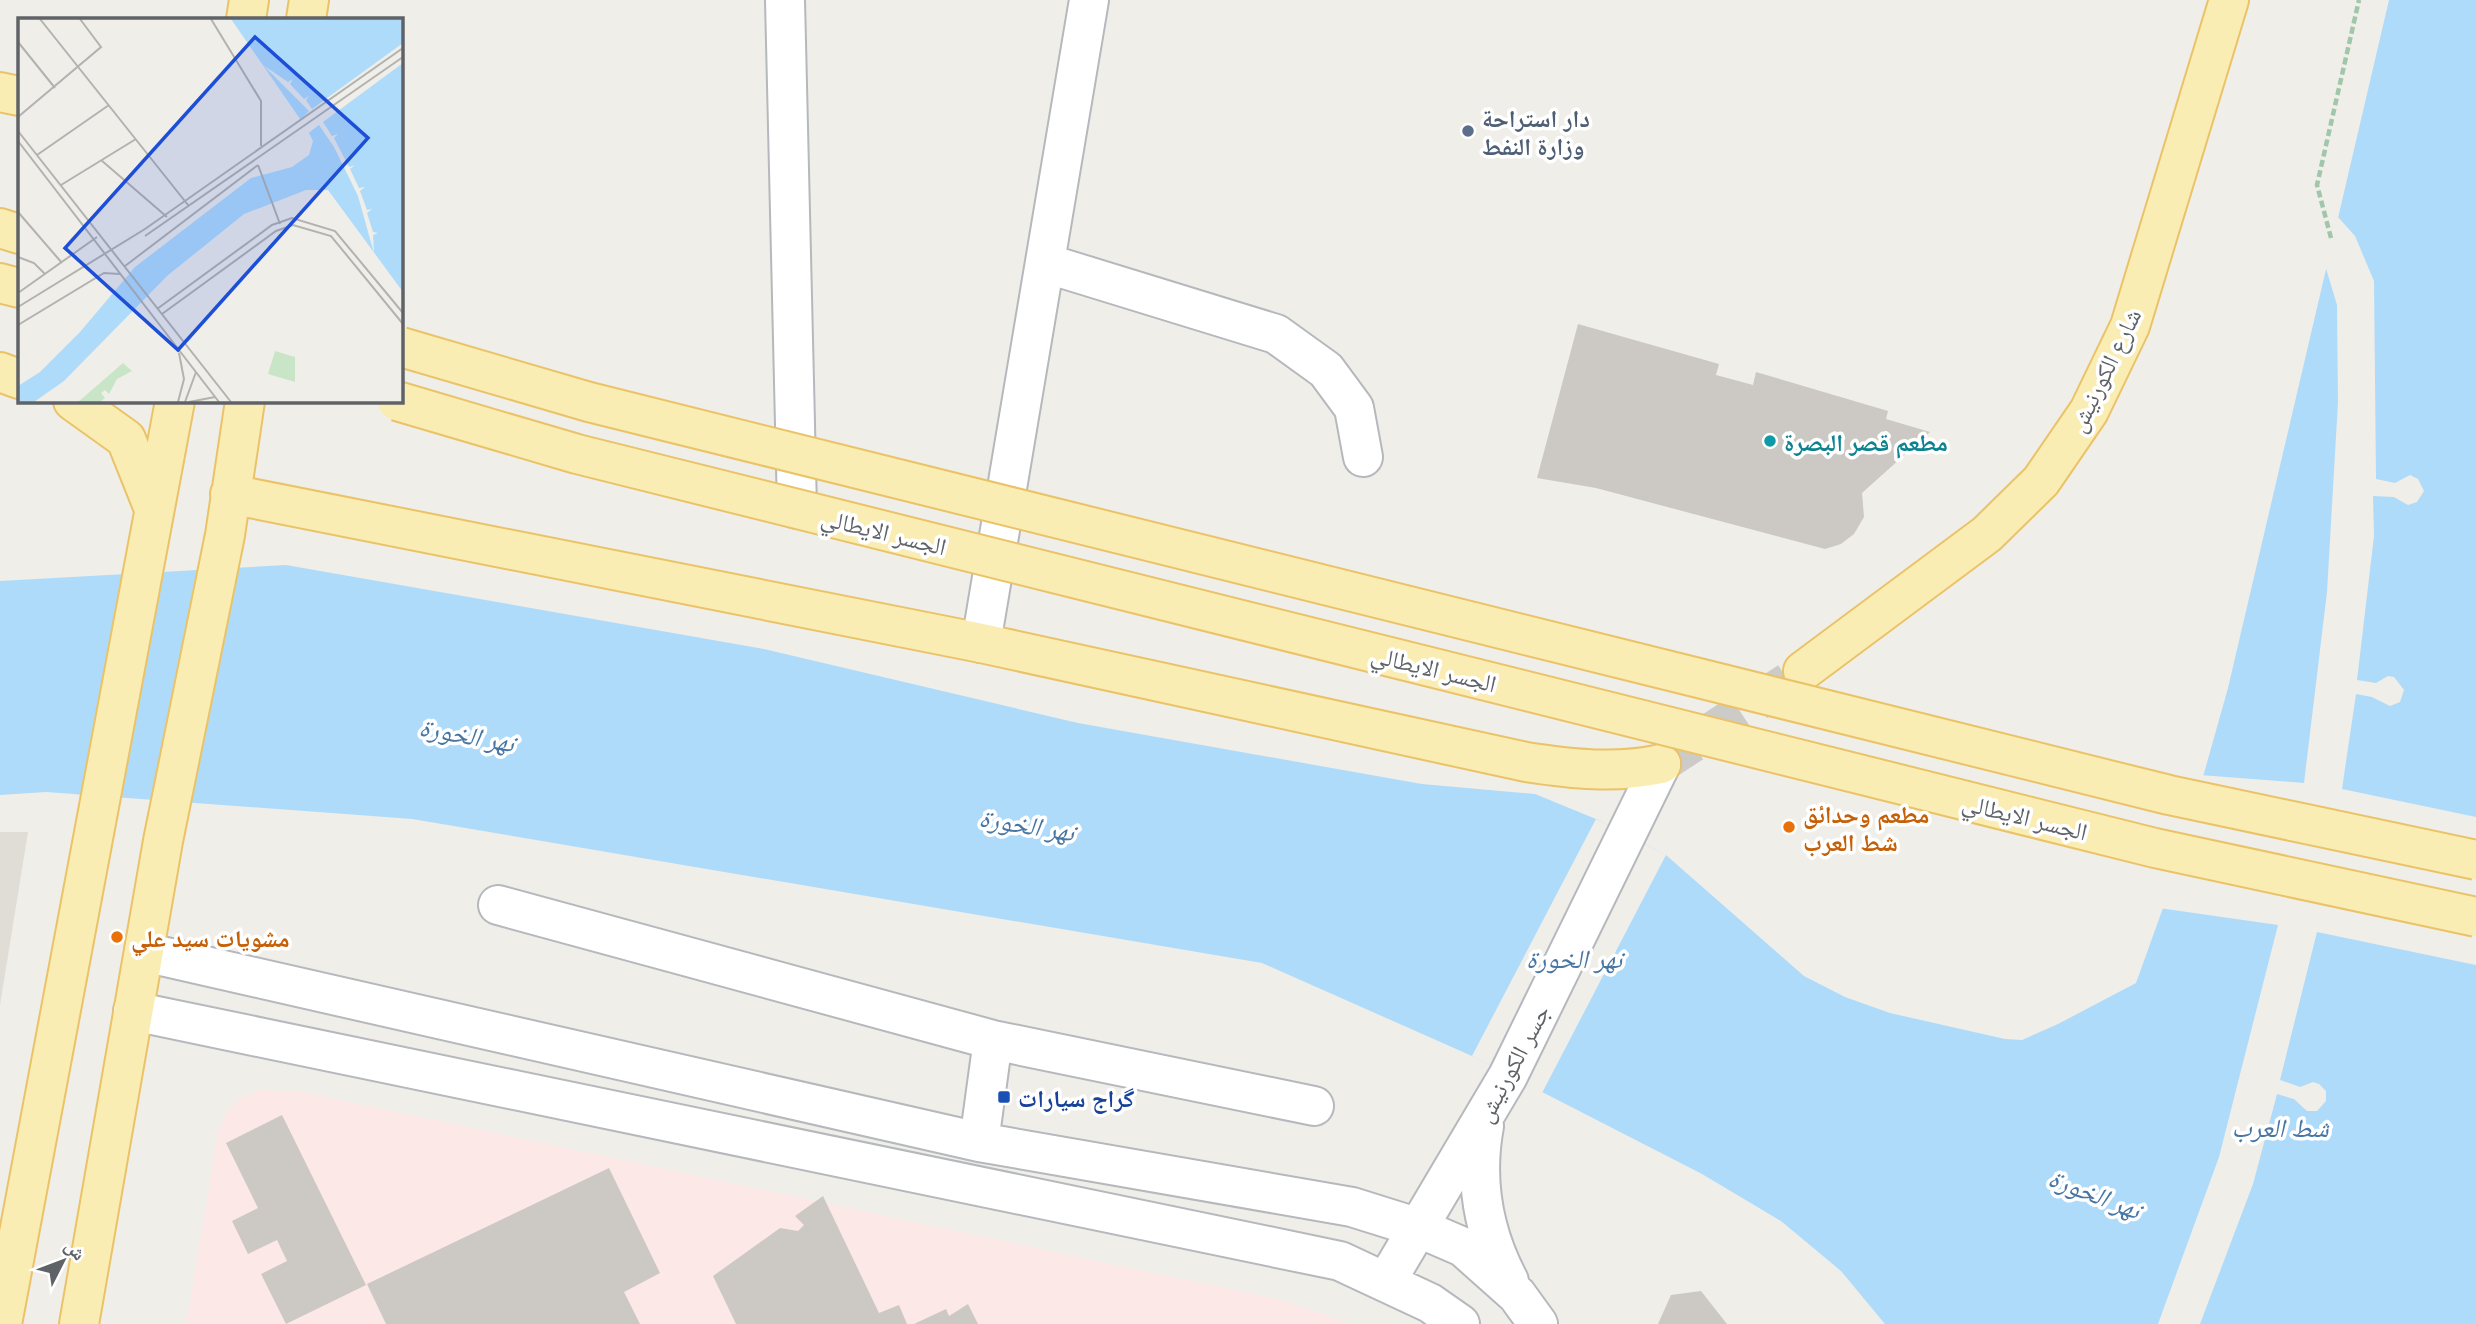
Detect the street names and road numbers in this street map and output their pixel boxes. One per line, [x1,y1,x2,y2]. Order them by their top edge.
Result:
street label: شارع الكورنيش [2060,303,2148,437]
street label: الجسر الايطالي [817,500,950,566]
street label: الجسر الايطالي [1367,637,1500,703]
street label: الجسر الايطالي [1958,785,2091,851]
street label: جسر الكورنيش [1467,998,1557,1128]

